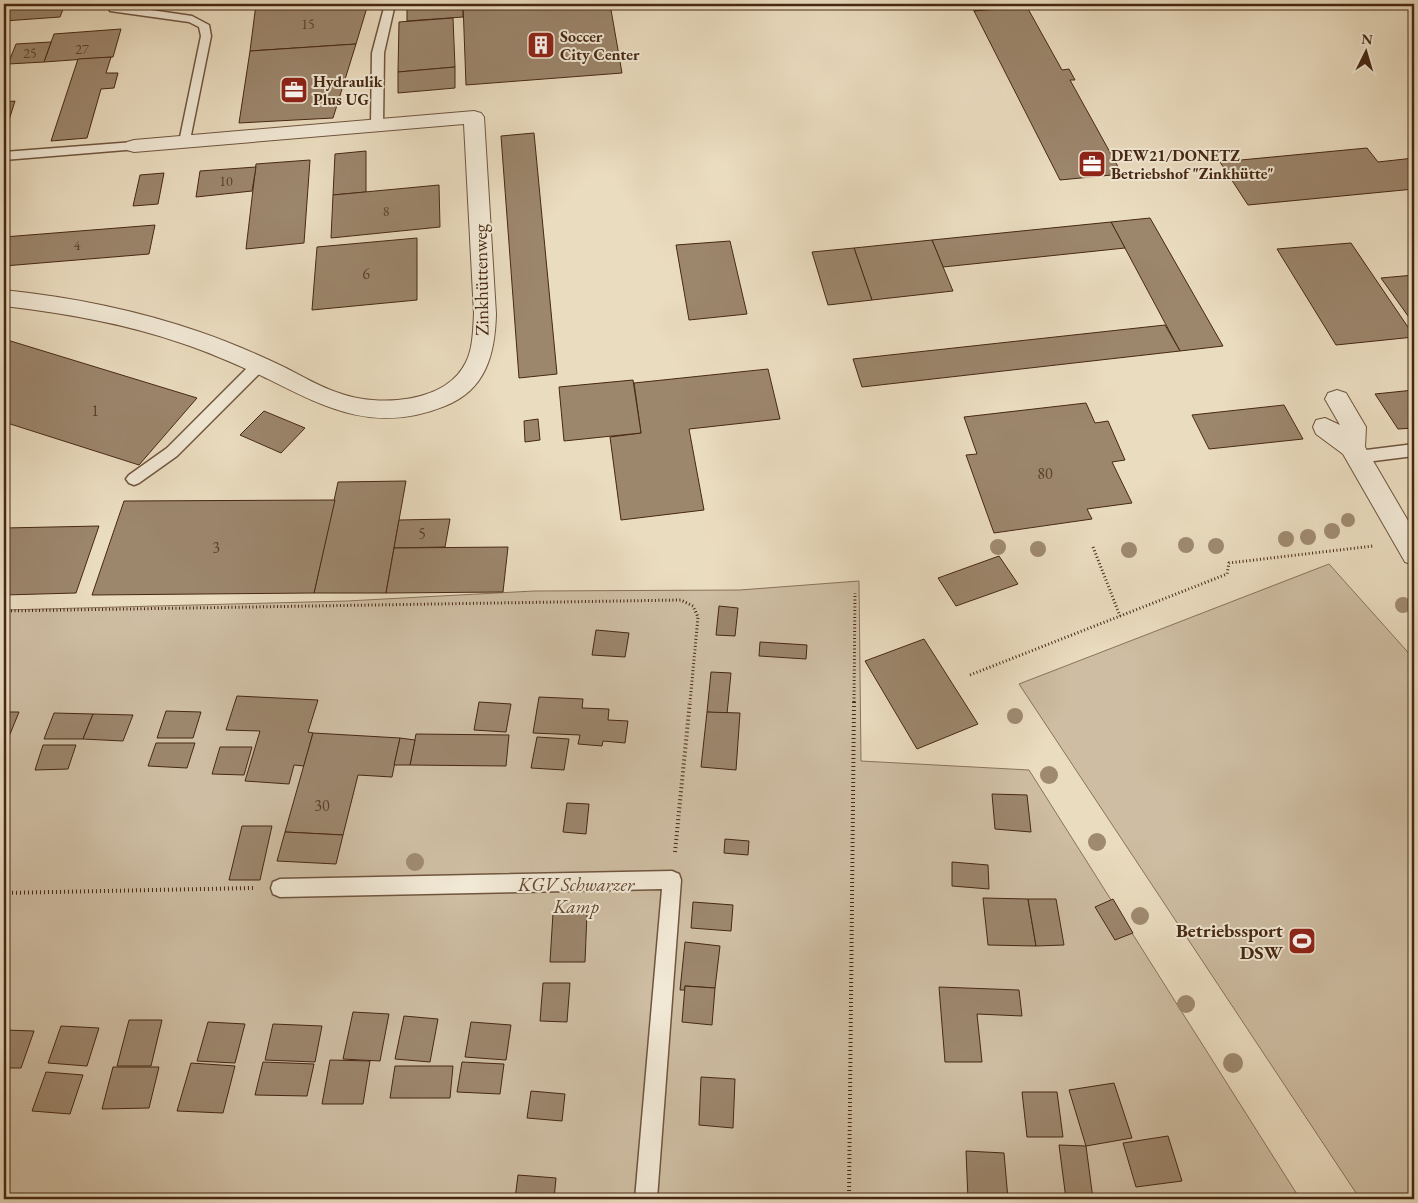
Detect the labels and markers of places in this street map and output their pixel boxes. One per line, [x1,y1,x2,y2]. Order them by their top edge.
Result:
place label: Soccer City Center [560,26,640,65]
building icon: Soccer City Center [526,30,556,60]
place label: Hydraulik Plus UG [313,71,383,110]
office icon: Hydraulik Plus UG [279,75,309,105]
place label: DEW21/DONETZ Betriebshof "Zinkhütte" [1111,145,1274,184]
office icon: DEW21/DONETZ Betriebshof "Zinkhütte" [1077,149,1107,179]
place label: Betriebssport DSW [1176,918,1284,965]
sports icon: Betriebssport DSW [1287,926,1317,956]

